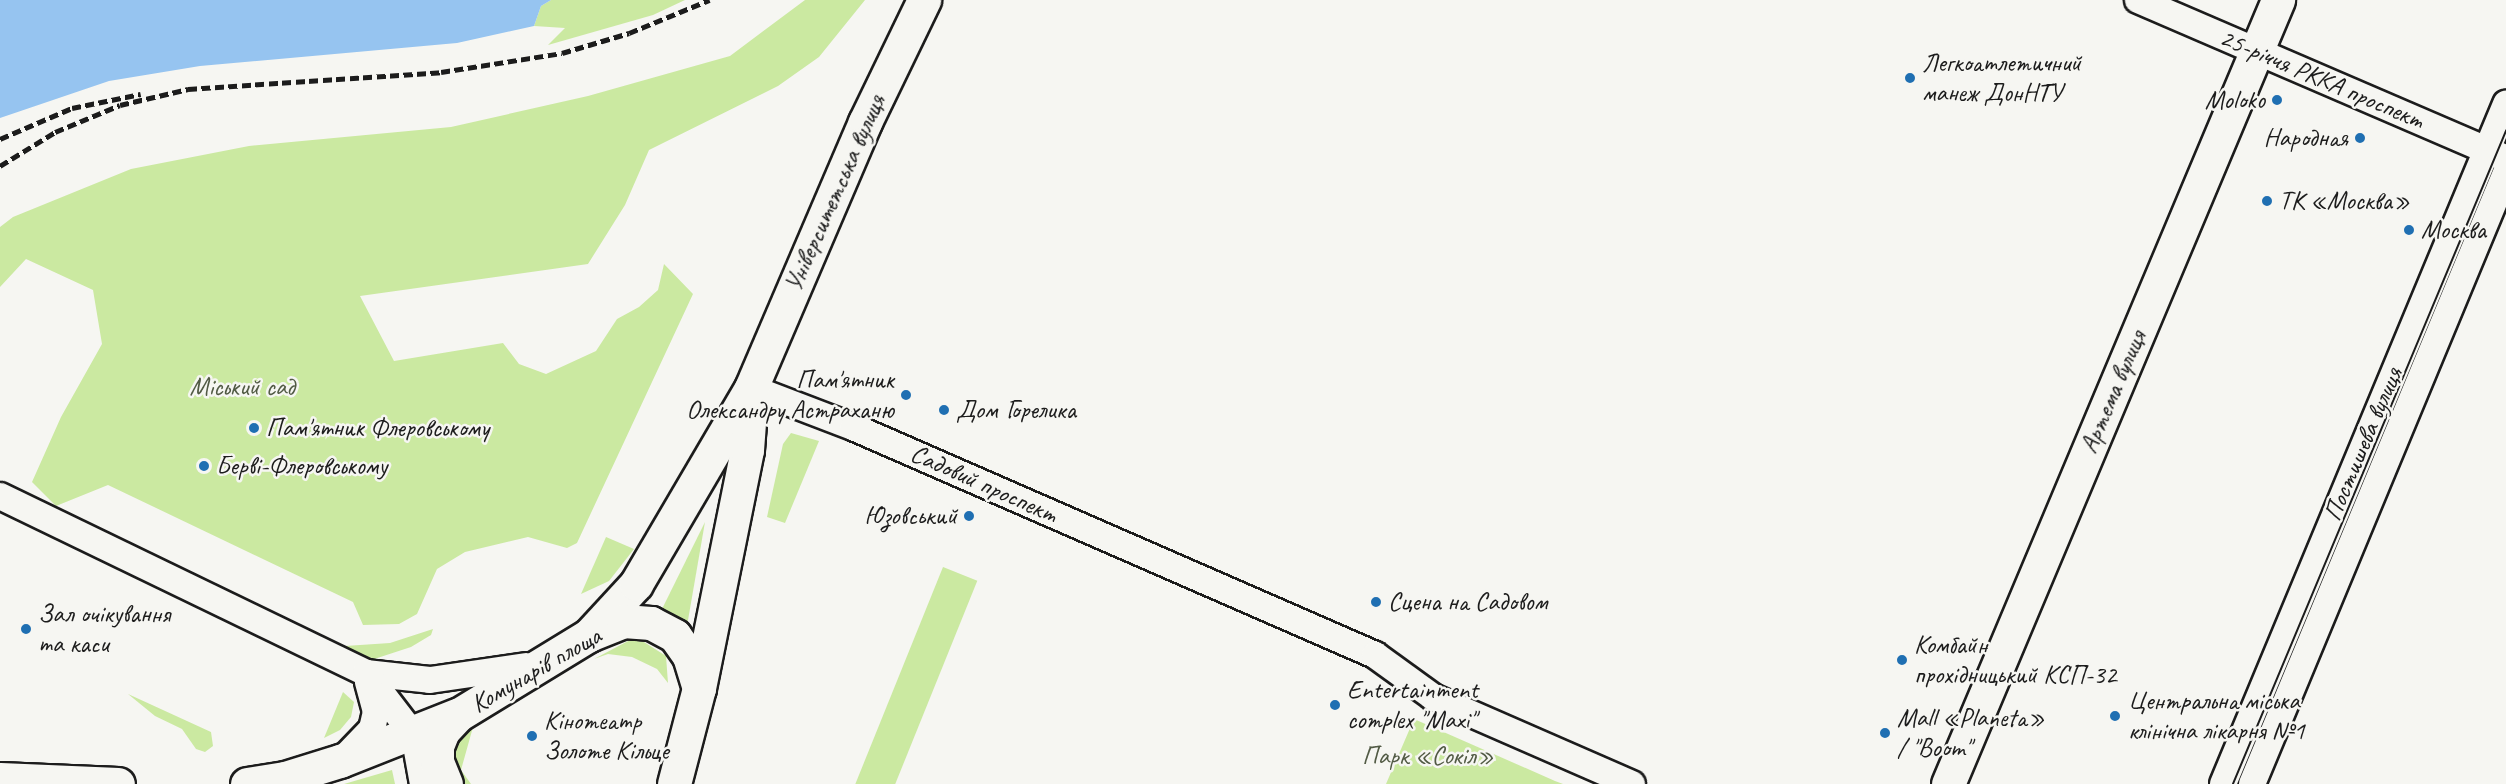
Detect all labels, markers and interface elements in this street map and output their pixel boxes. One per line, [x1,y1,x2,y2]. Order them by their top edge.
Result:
street label: 25-річчя РККА проспект [2215,22,2429,136]
place label: Легкоатлетичний манеж ДонНТУ [1922,47,2081,108]
marker: Легкоатлетичний манеж ДонНТУ [1903,71,1917,85]
place label: Moloko [2205,84,2265,116]
street label: Університетська вулиця [777,90,893,296]
marker: Moloko [2270,93,2284,107]
place label: Народная [2264,122,2348,154]
marker: Народная [2353,131,2367,145]
place label: ТК «Москва» [2279,185,2410,217]
marker: ТК «Москва» [2260,194,2274,208]
place label: Москва [2421,214,2486,246]
marker: Москва [2402,223,2416,237]
street label: Артема вулиця [2073,325,2153,459]
street label: Постишева вулиця [2316,362,2410,526]
place label: Пам'ятник Олександру Астраханю [686,364,894,426]
park label: Міський сад [189,371,295,403]
marker: Пам'ятник Олександру Астраханю [899,388,913,402]
place label: Дом Горелика [956,394,1074,426]
marker: Дом Горелика [937,403,951,417]
place label: Пам'ятник Флеровському [266,412,489,444]
marker: Пам'ятник Флеровському [247,421,261,435]
street label: Садовий проспект [906,438,1062,530]
place label: Берві-Флеровському [216,450,387,482]
marker: Берві-Флеровському [197,459,211,473]
place label: Юзовський [865,500,957,532]
marker: Юзовський [962,509,976,523]
place label: Сцена на Садовом [1388,586,1548,618]
marker: Сцена на Садовом [1369,595,1383,609]
place label: Зал очікування та каси [38,598,169,660]
street label: Комунарів площа [465,620,607,720]
marker: Зал очікування та каси [19,622,33,636]
place label: Комбайн прохідницький КСП-32 [1914,629,2116,690]
marker: Комбайн прохідницький КСП-32 [1895,653,1909,667]
place label: Entertainment complex "Maxi" [1347,674,1478,736]
place label: Центральна міська клінічна лікарня №1 [2128,685,2306,746]
marker: Entertainment complex "Maxi" [1328,698,1342,712]
place label: Mall «Planeta» / "Boom" [1897,702,2045,764]
place label: Кінотеатр Золоте Кільце [544,705,669,766]
marker: Центральна міська клінічна лікарня №1 [2106,707,2124,725]
marker: Mall «Planeta» / "Boom" [1878,726,1892,740]
marker: Кінотеатр Золоте Кільце [525,729,539,743]
park label: Парк «Сокіл» [1362,740,1494,772]

